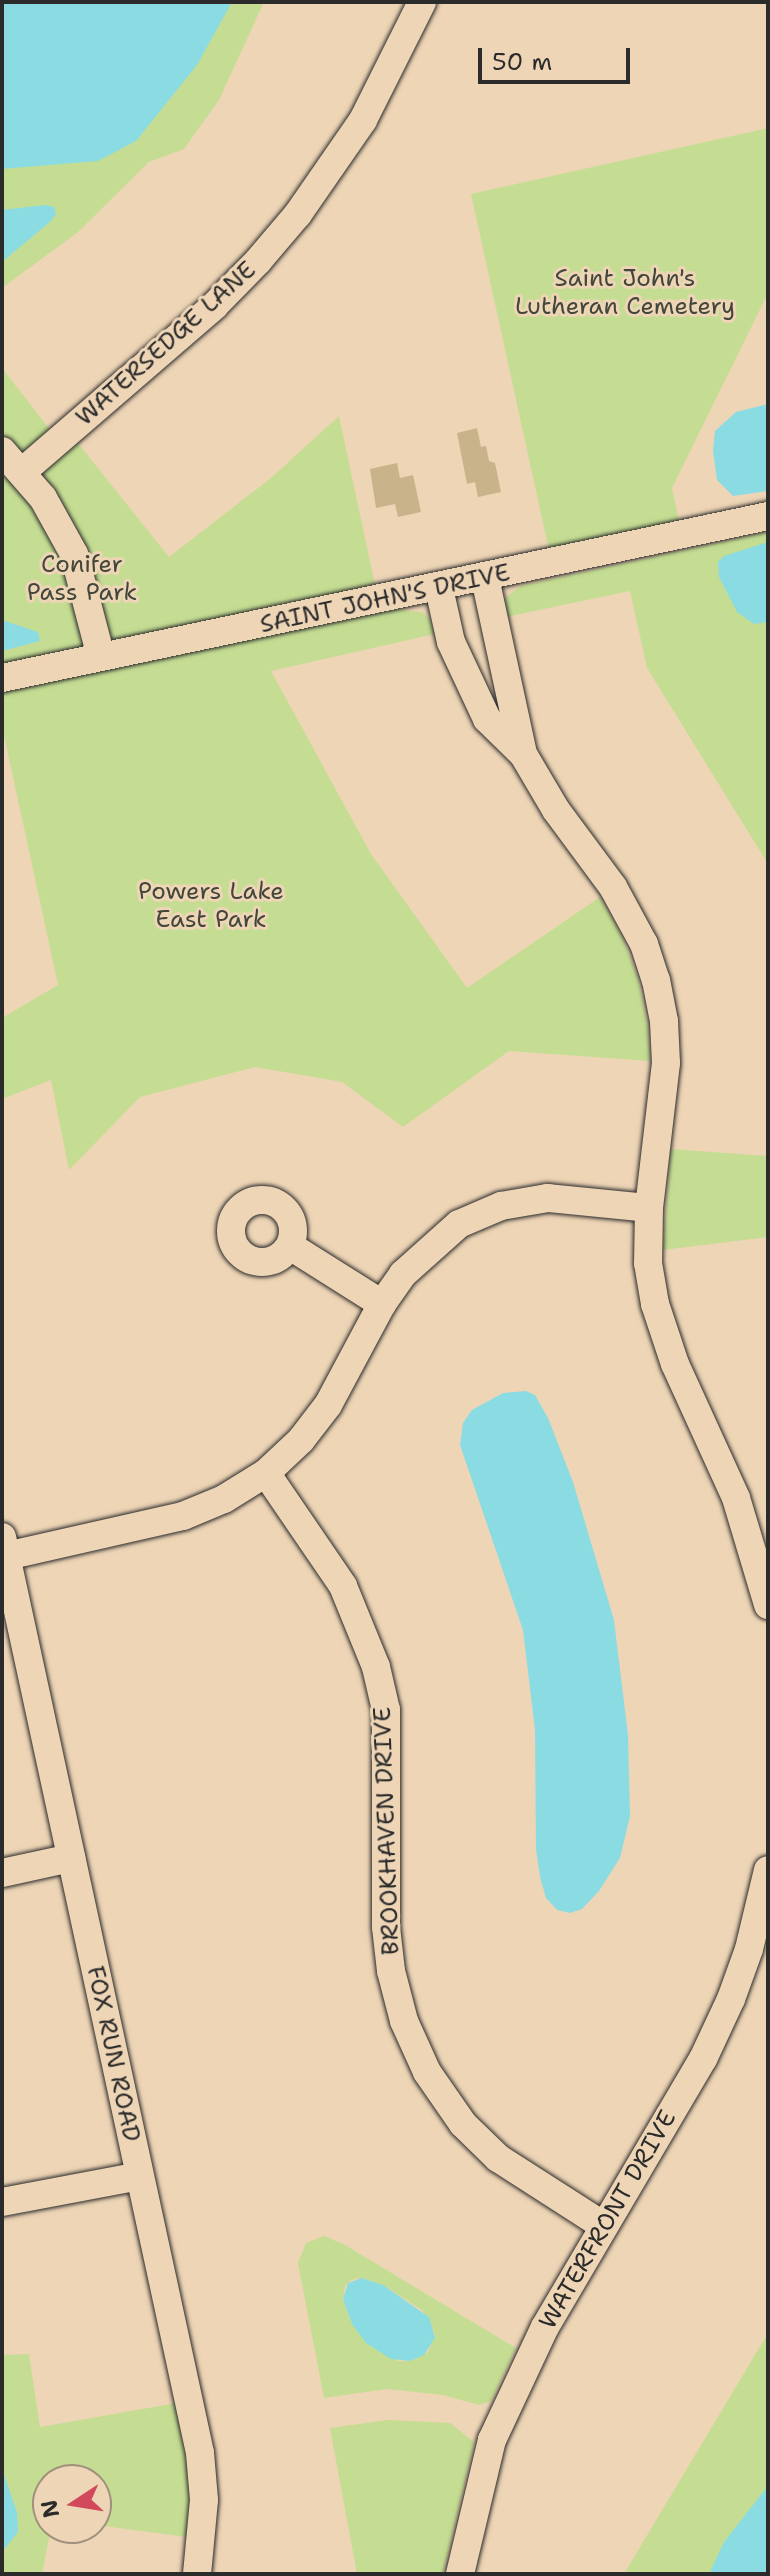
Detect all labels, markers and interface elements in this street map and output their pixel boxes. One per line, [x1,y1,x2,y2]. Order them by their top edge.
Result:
scale bar [482,32,634,82]
text: 50 m [492,46,552,78]
street label: WATERSEDGE LANE [70,256,262,432]
park label: Saint John's Lutheran Cemetery [515,265,735,321]
park label: Conifer Pass Park [27,551,137,607]
street label: SAINT JOHN'S DRIVE [257,558,513,640]
park label: Powers Lake East Park [138,878,284,934]
street label: BROOKHAVEN DRIVE [368,1706,406,1956]
street label: FOX RUN ROAD [80,1963,146,2145]
street label: WATERFRONT DRIVE [534,2106,682,2334]
north arrow [32,2464,112,2544]
text: N [34,2497,66,2520]

